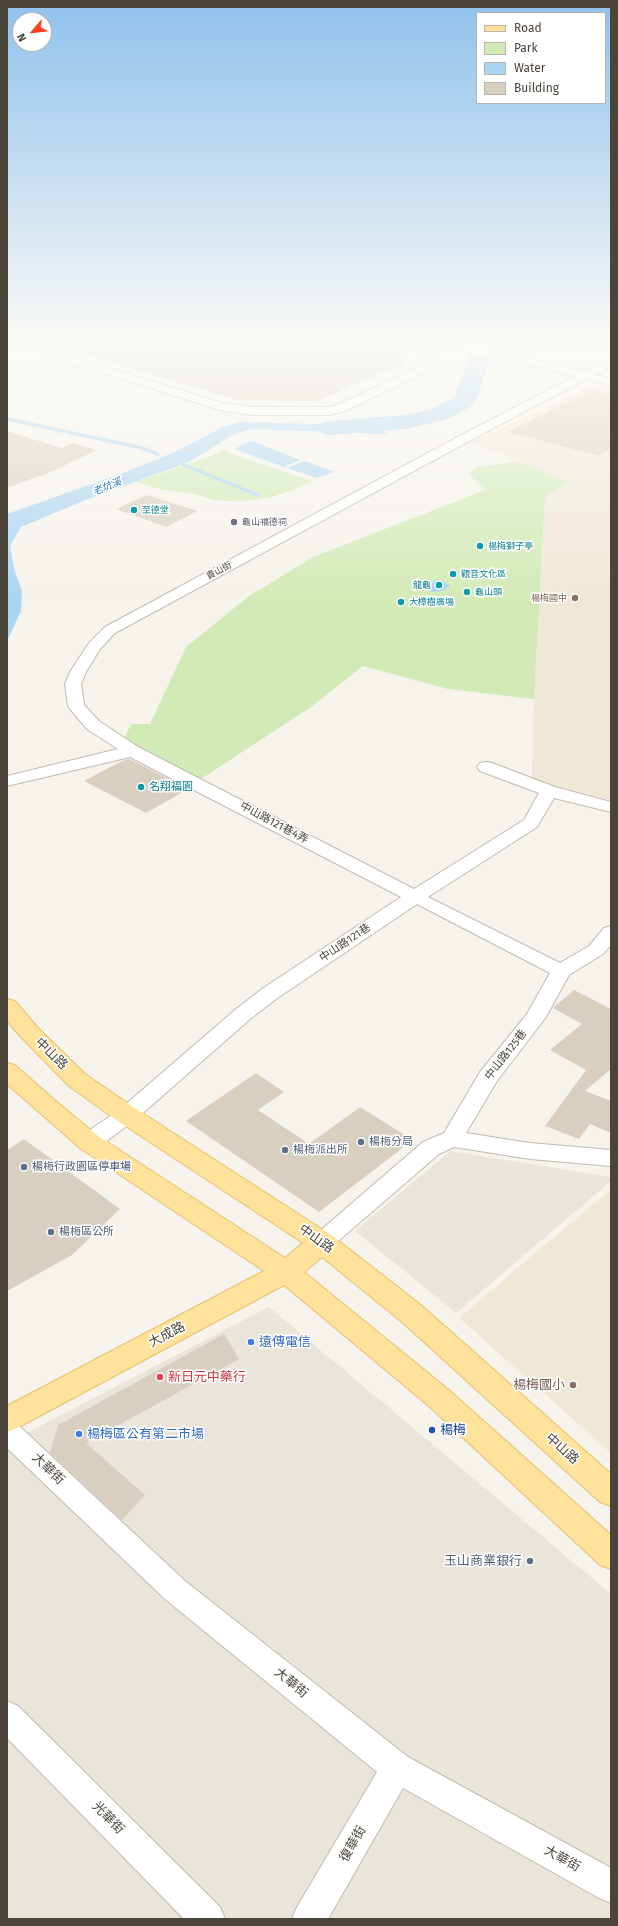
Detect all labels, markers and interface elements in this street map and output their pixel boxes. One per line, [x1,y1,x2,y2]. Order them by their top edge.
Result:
north arrow [12,12,52,52]
legend [476,12,606,104]
text: Road [514,21,542,35]
text: N [14,31,29,44]
text: Park [514,41,538,55]
text: Water [514,61,545,75]
text: Building [514,81,559,95]
water label: 老坑溪 [91,476,123,498]
marker: 至德堂 [129,505,139,515]
place label: 至德堂 [142,505,169,515]
marker: 龜山福德祠 [229,517,239,527]
place label: 龜山福德祠 [242,517,287,527]
marker: 楊梅獅子亭 [475,541,485,551]
place label: 楊梅獅子亭 [488,541,533,551]
street label: 貴山街 [205,560,233,582]
marker: 觀音文化區 [448,569,458,579]
place label: 觀音文化區 [461,569,506,579]
place label: 龍龜 [413,580,431,590]
marker: 龍龜 [434,580,444,590]
marker: 龜山頭 [462,587,472,597]
place label: 龜山頭 [475,587,502,597]
place label: 楊梅國中 [531,593,567,603]
marker: 楊梅國中 [570,593,580,603]
marker: 大樟樹廣場 [396,597,406,607]
place label: 大樟樹廣場 [409,597,454,607]
place label: 名翔福園 [149,780,193,794]
marker: 名翔福園 [136,782,146,792]
street label: 中山路121巷4弄 [238,799,310,847]
street label: 中山路121巷 [317,921,373,965]
street label: 中山路125巷 [482,1027,530,1083]
street label: 中山路 [32,1035,70,1073]
place label: 楊梅分局 [369,1135,413,1149]
marker: 楊梅分局 [356,1137,366,1147]
place label: 楊梅派出所 [293,1143,348,1157]
marker: 楊梅派出所 [280,1145,290,1155]
place label: 楊梅行政園區停車場 [32,1160,131,1174]
marker: 楊梅行政園區停車場 [19,1162,29,1172]
street label: 中山路 [296,1221,336,1257]
place label: 楊梅區公所 [59,1225,114,1239]
marker: 楊梅區公所 [46,1227,56,1237]
street label: 大成路 [146,1319,188,1351]
place label: 遠傳電信 [259,1334,311,1350]
marker: 遠傳電信 [246,1337,256,1347]
place label: 新日元中藥行 [168,1369,246,1385]
marker: 新日元中藥行 [155,1372,165,1382]
place label: 楊梅國小 [513,1377,565,1393]
marker: 楊梅國小 [568,1380,578,1390]
place label: 楊梅 [440,1422,466,1438]
marker: 楊梅 [427,1425,437,1435]
place label: 楊梅區公有第二市場 [87,1426,204,1442]
marker: 楊梅區公有第二市場 [74,1429,84,1439]
street label: 中山路 [542,1430,582,1468]
street label: 大華街 [29,1450,67,1488]
place label: 玉山商業銀行 [444,1553,522,1569]
marker: 玉山商業銀行 [525,1556,535,1566]
street label: 大華街 [271,1665,311,1701]
street label: 光華街 [89,1799,127,1837]
street label: 復華街 [336,1823,370,1865]
street label: 大華街 [541,1843,583,1875]

